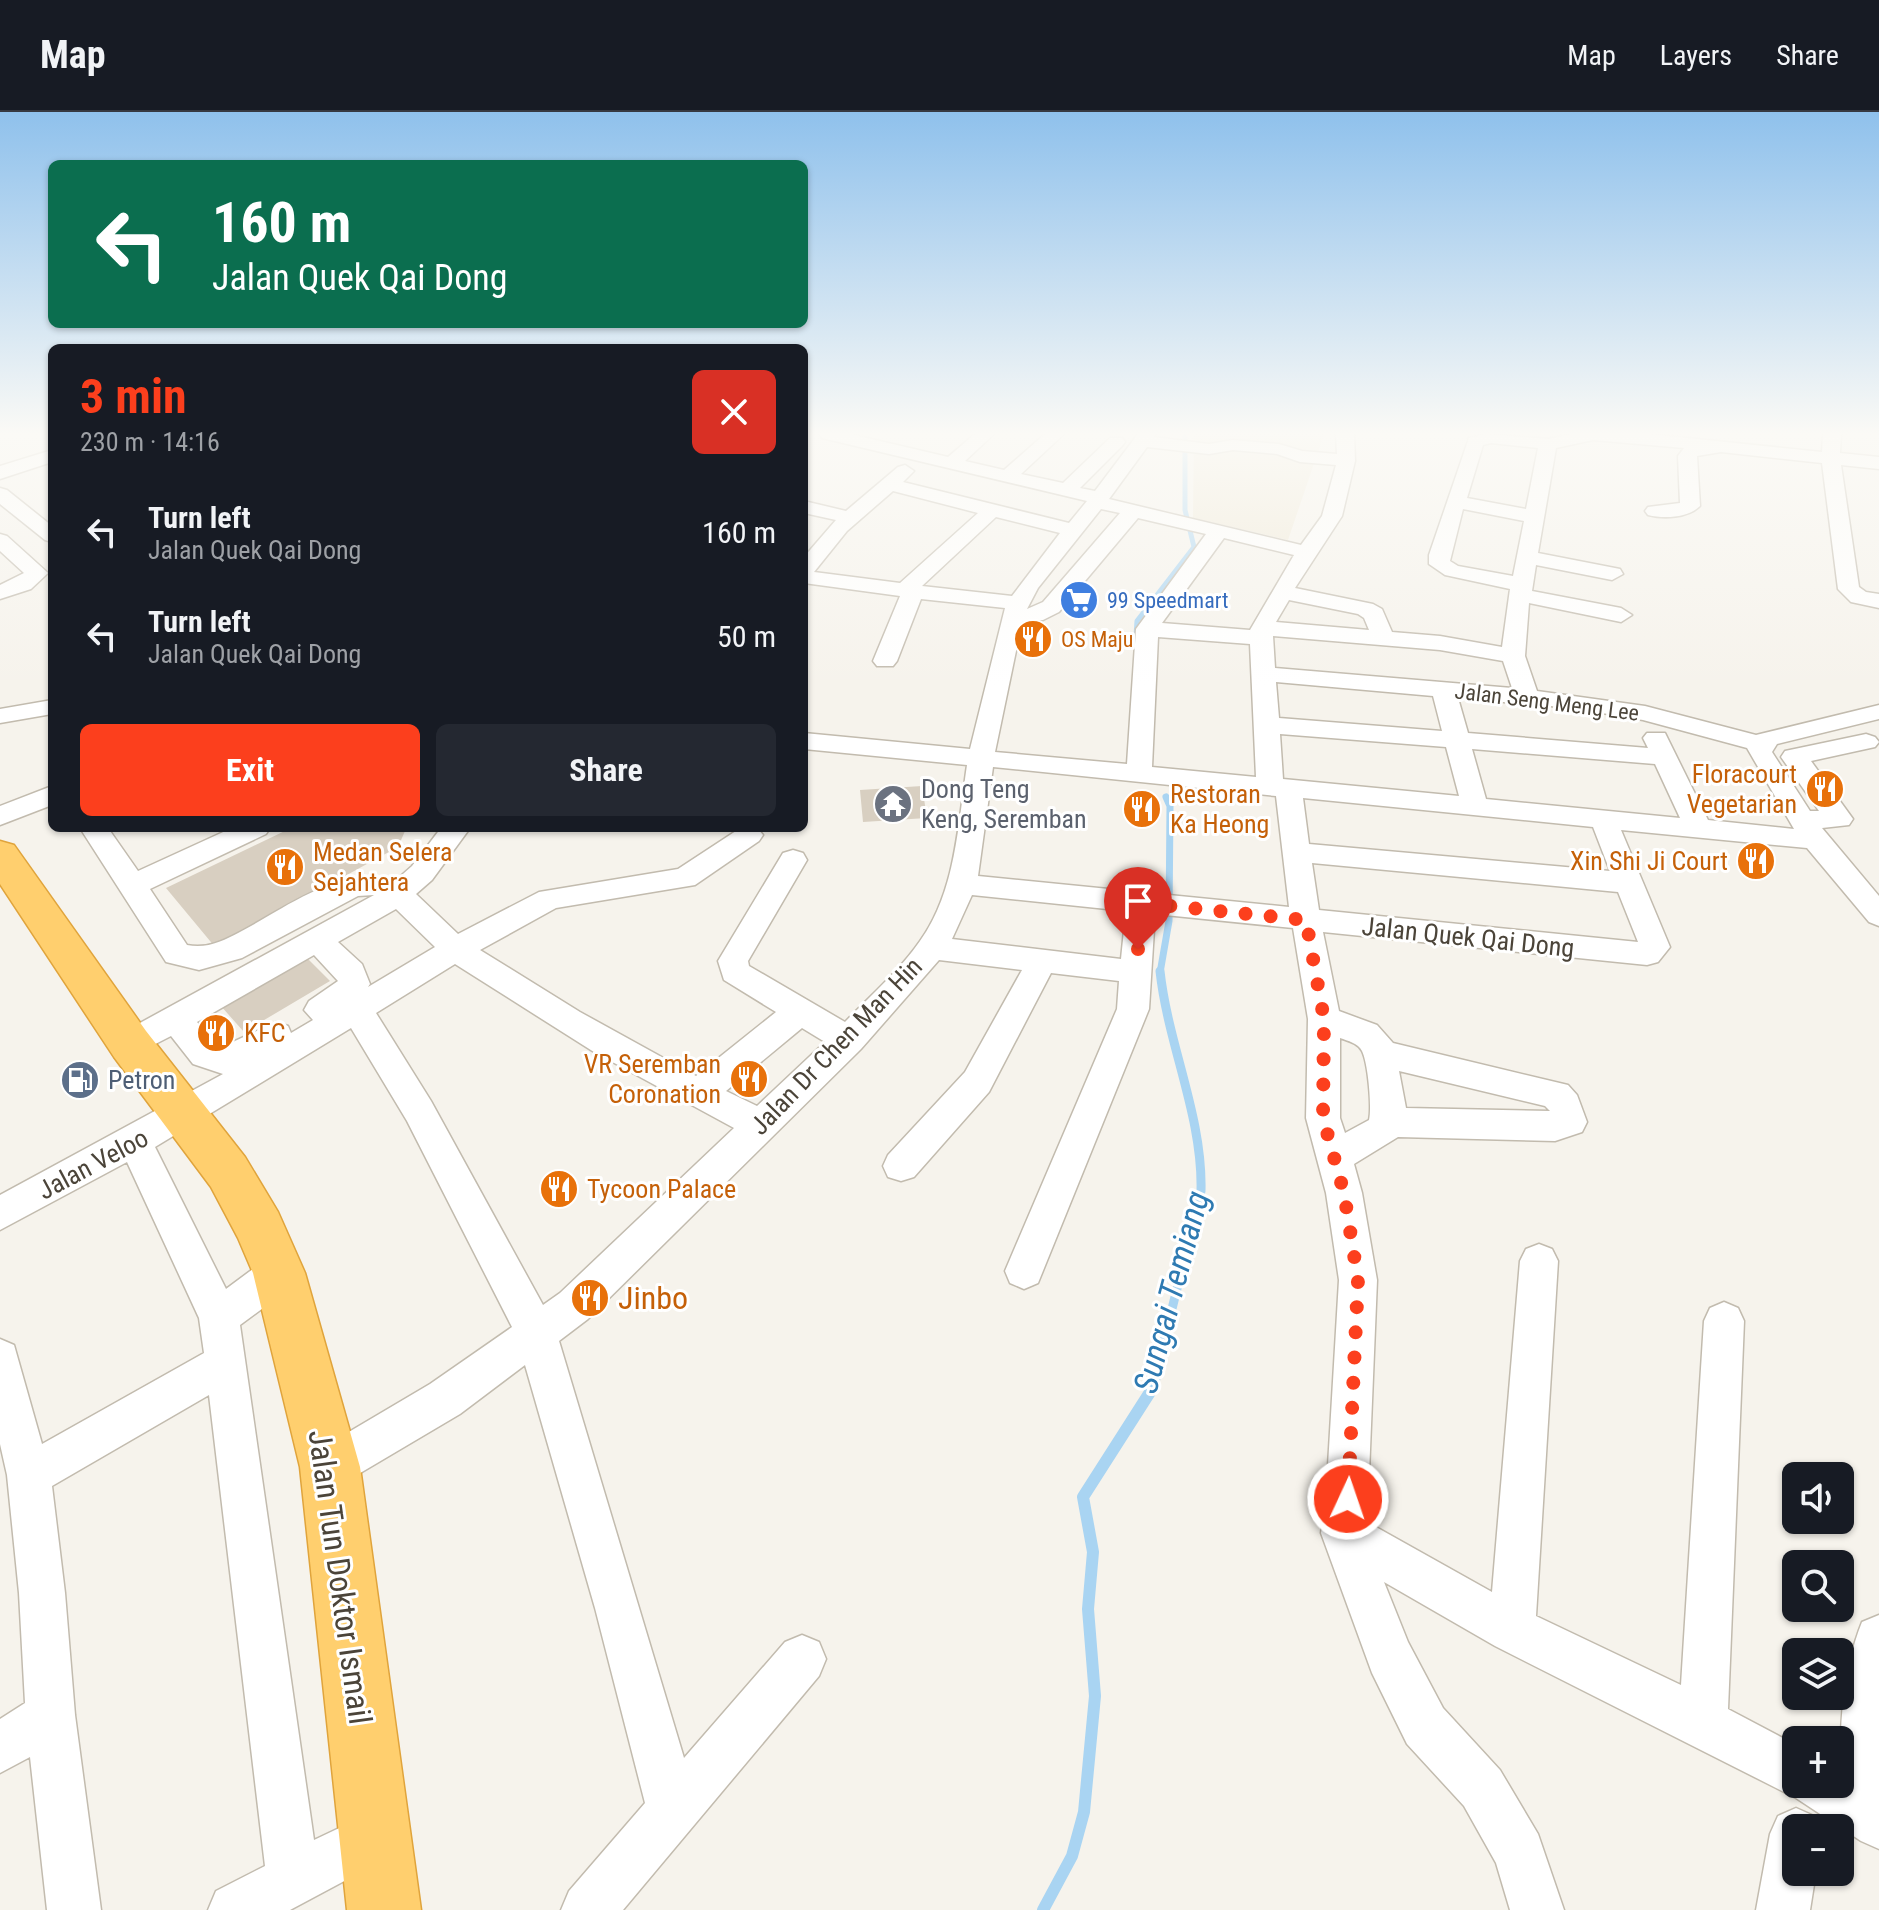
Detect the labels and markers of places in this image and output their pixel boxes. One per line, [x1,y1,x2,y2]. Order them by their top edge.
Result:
supermarket icon: 99 Speedmart [1058,579,1100,621]
place label: 99 Speedmart [1107,588,1228,613]
restaurant icon: OS Maju [1012,618,1054,660]
place label: OS Maju [1061,627,1133,652]
place label: Floracourt Vegetarian [1687,759,1797,819]
restaurant icon: Floracourt Vegetarian [1804,768,1846,810]
place label: Dong Teng Keng, Seremban [921,774,1087,834]
place label: Restoran Ka Heong [1170,779,1269,839]
temple icon: Dong Teng Keng, Seremban [872,783,914,825]
restaurant icon: Restoran Ka Heong [1121,788,1163,830]
place label: Medan Selera Sejahtera [313,837,452,897]
restaurant icon: Xin Shi Ji Court [1735,840,1777,882]
restaurant icon: Medan Selera Sejahtera [264,846,306,888]
place label: Xin Shi Ji Court [1570,846,1728,876]
pin [1104,867,1172,949]
restaurant icon: KFC [195,1012,237,1054]
place label: KFC [244,1018,285,1048]
place label: VR Seremban Coronation [584,1049,721,1109]
restaurant icon: VR Seremban Coronation [728,1058,770,1100]
fuel station icon: Petron [59,1059,101,1101]
place label: Petron [108,1065,175,1095]
restaurant icon: Tycoon Palace [538,1168,580,1210]
place label: Tycoon Palace [587,1174,736,1204]
restaurant icon: Jinbo [569,1277,611,1319]
place label: Jinbo [618,1279,688,1317]

